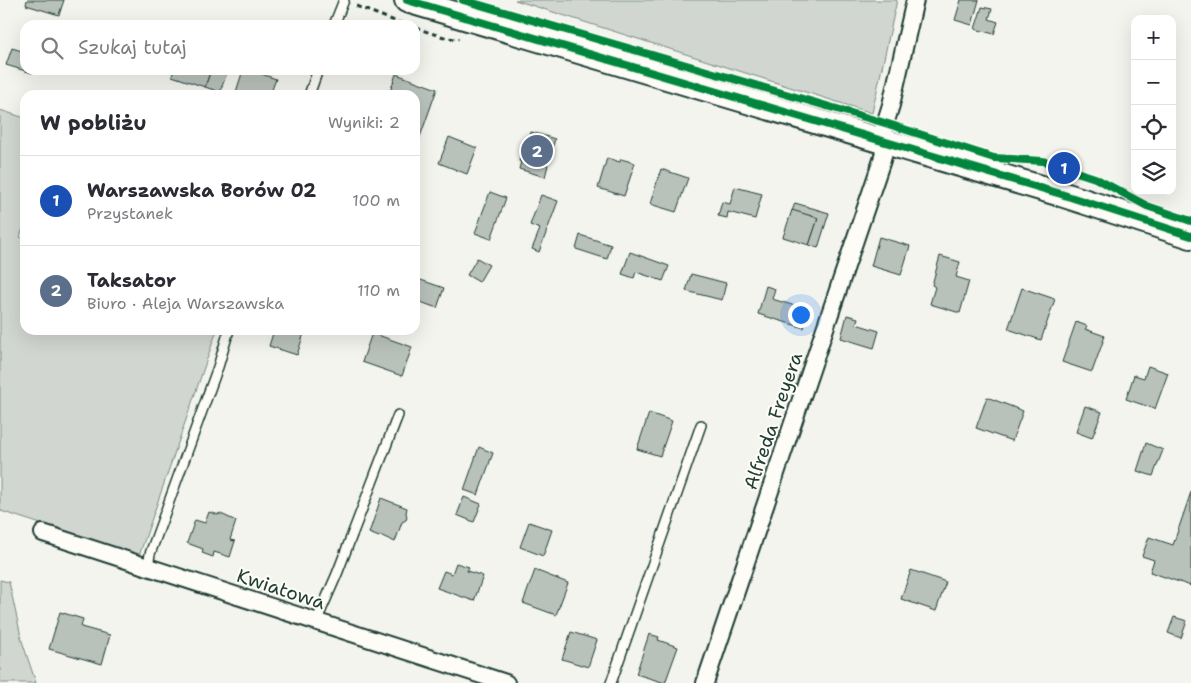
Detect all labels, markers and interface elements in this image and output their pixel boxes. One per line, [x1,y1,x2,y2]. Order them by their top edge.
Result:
map controls [1131,15,1176,195]
button: + [1131,15,1176,60]
search box [20,20,420,75]
icon: search [38,34,66,62]
text: Szukaj tutaj [78,35,187,60]
button: − [1131,60,1176,105]
button: locate [1131,105,1176,150]
text: W pobliżu [40,109,147,137]
text: Wyniki: 2 [328,112,400,133]
pin: 2 [521,132,553,170]
pin: 1 [1048,149,1080,187]
button: layers [1131,150,1176,195]
text: Warszawska Borów 02 [87,178,316,203]
text: 1 [52,190,60,211]
text: 100 m [352,190,400,211]
text: Przystanek [87,203,173,224]
text: Taksator [87,268,176,293]
text: 2 [50,280,62,301]
text: 110 m [357,280,400,301]
text: Biuro · Aleja Warszawska [87,293,284,314]
your location [788,302,814,328]
street label: Alfreda Freyera [738,349,808,493]
street label: Kwiatowa [234,563,328,615]

